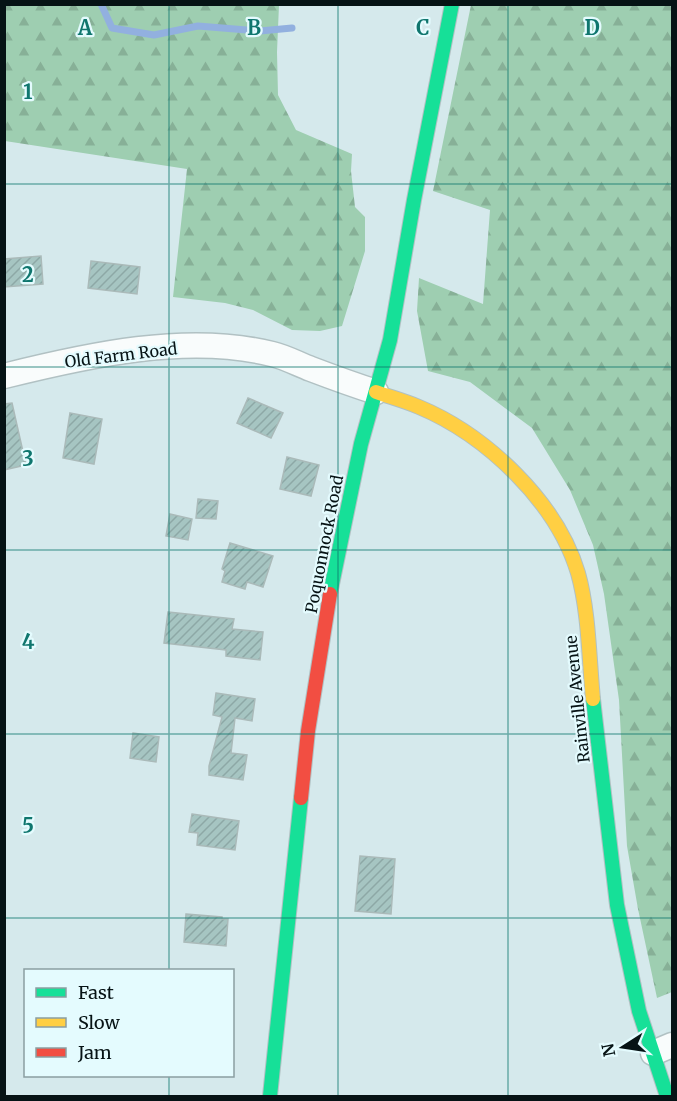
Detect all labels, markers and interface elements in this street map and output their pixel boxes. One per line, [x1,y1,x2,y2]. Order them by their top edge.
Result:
text: A [77,15,93,40]
text: B [247,15,261,40]
text: C [416,15,430,40]
text: D [584,15,600,40]
text: 1 [23,79,33,104]
text: 2 [22,262,34,287]
street label: Old Farm Road [64,338,179,372]
text: 3 [22,446,34,471]
street label: Poquonnock Road [301,473,347,615]
text: 4 [22,629,35,654]
street label: Rainville Avenue [560,634,594,764]
text: 5 [22,813,34,838]
legend [24,969,234,1077]
text: Fast [78,981,114,1004]
text: Slow [78,1011,121,1034]
north arrow [593,1017,653,1077]
text: Jam [77,1041,112,1064]
text: N [597,1042,619,1058]

